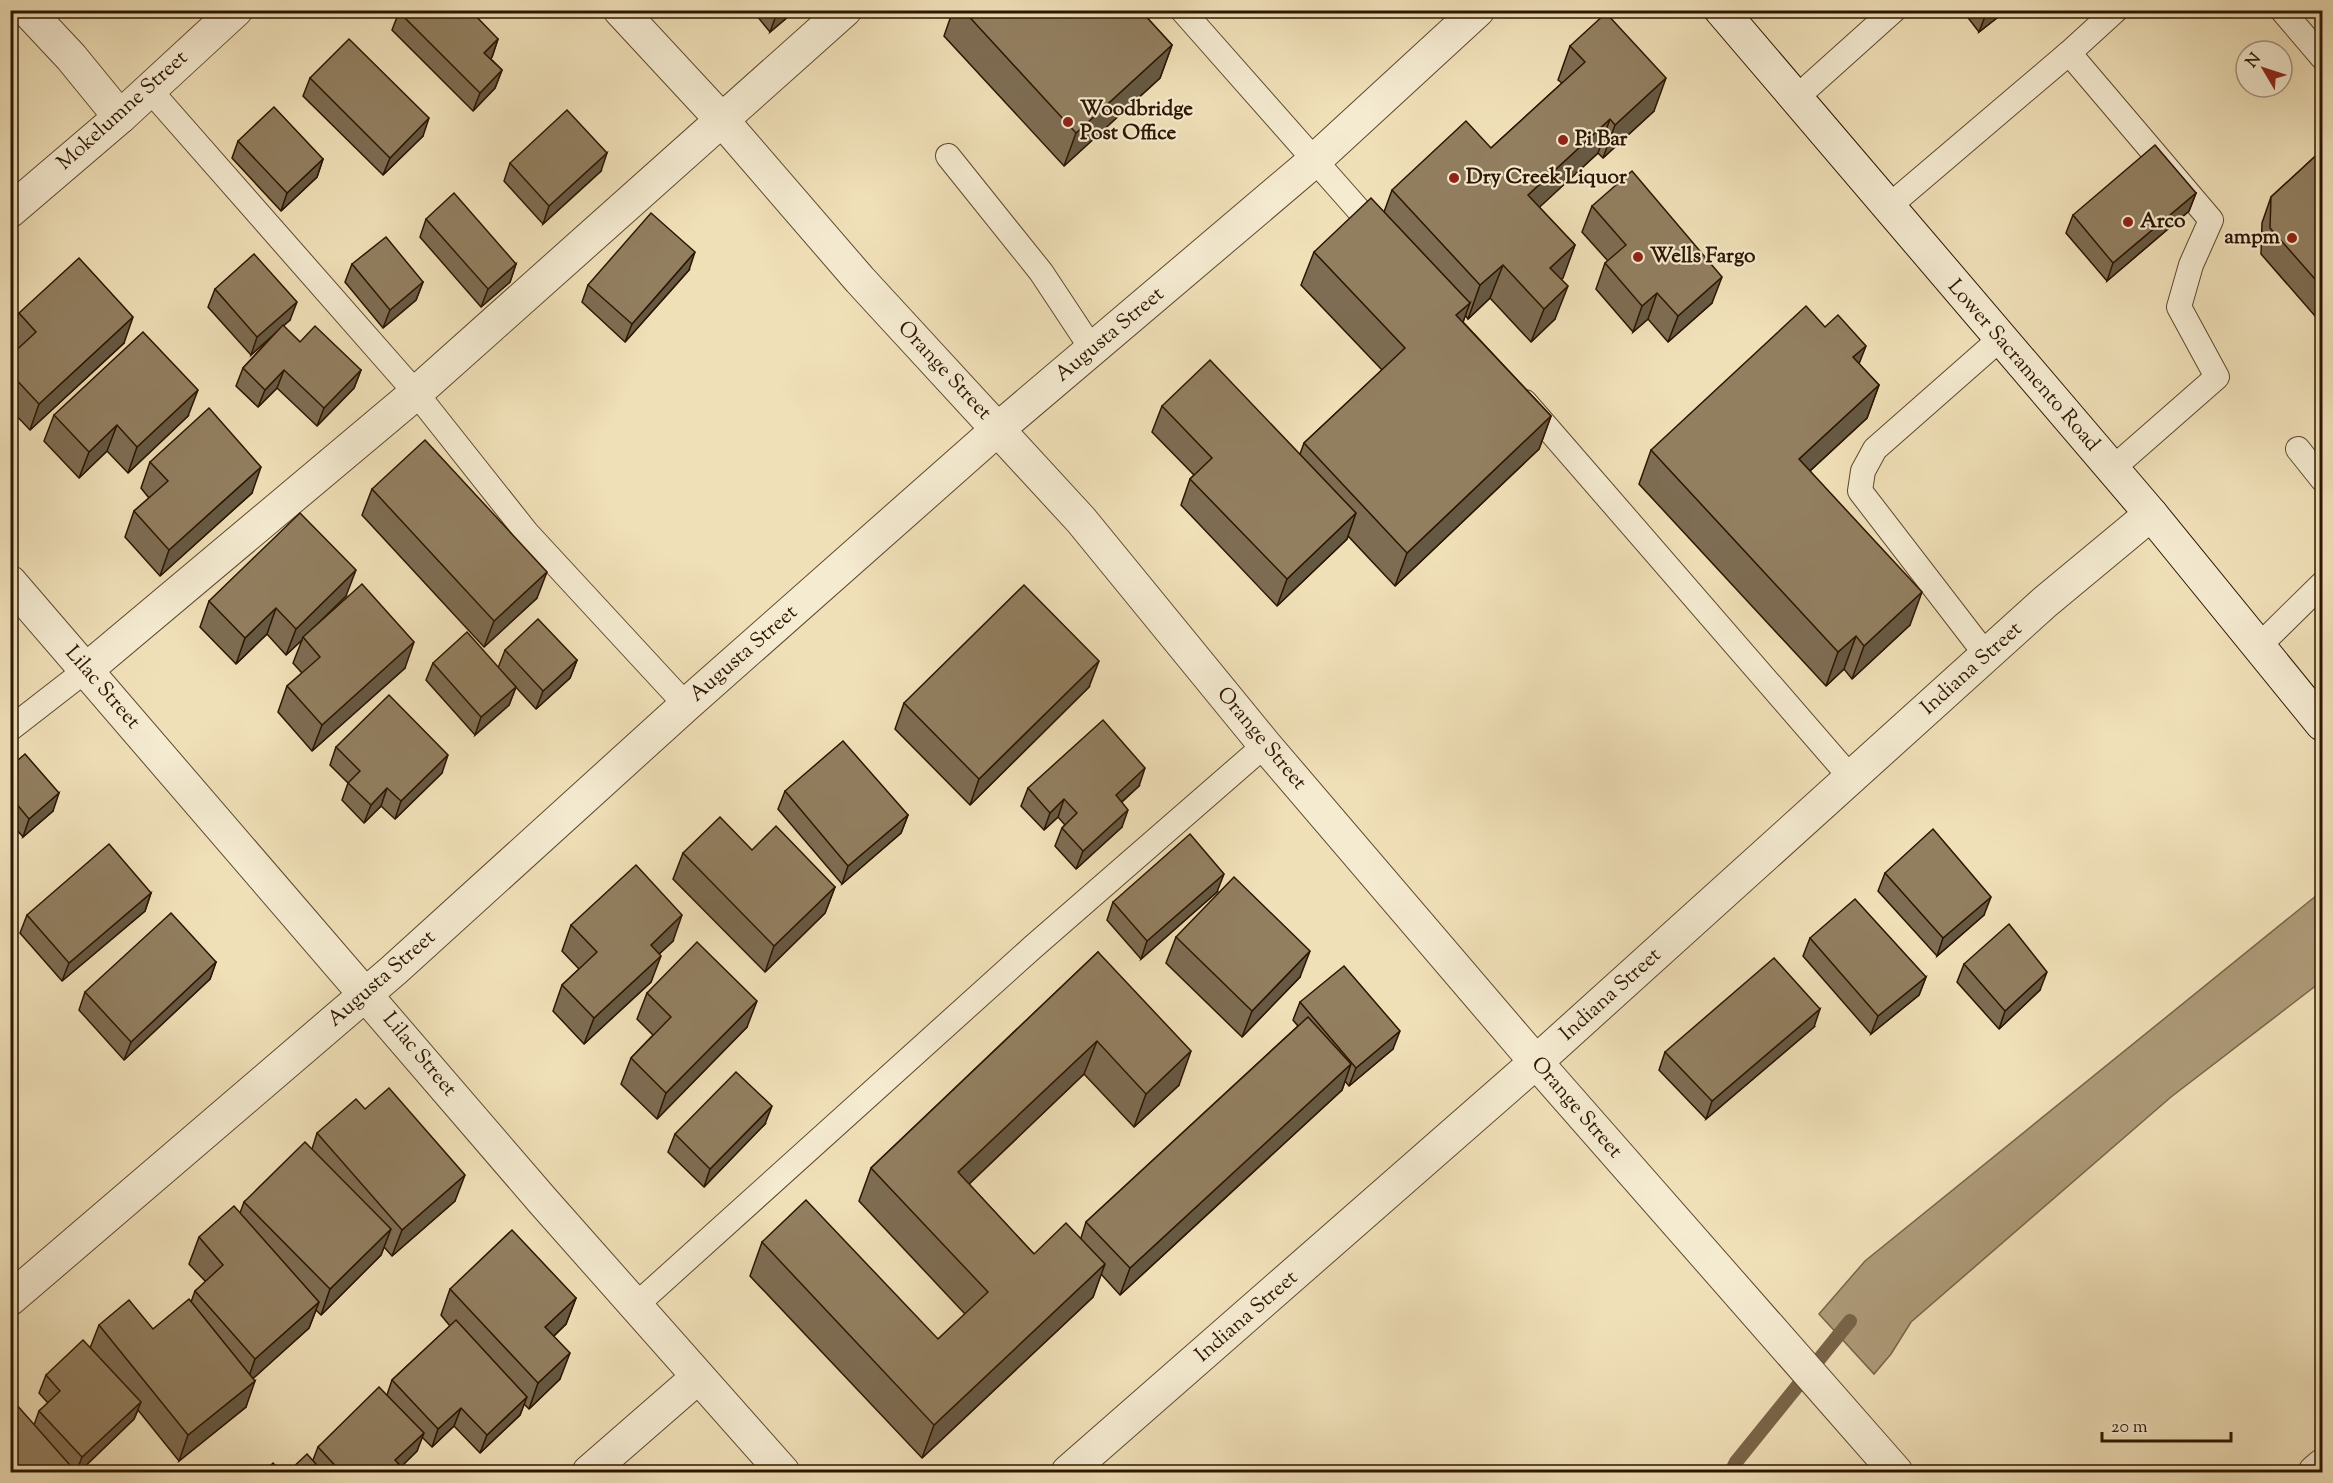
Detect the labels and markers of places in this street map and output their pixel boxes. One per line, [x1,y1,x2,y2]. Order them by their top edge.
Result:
place label: Woodbridge Post Office [1080,95,1193,149]
marker: Woodbridge Post Office [1061,115,1075,129]
place label: Pi Bar [1575,125,1628,155]
marker: Pi Bar [1556,133,1570,147]
place label: Dry Creek Liquor [1466,163,1627,193]
marker: Dry Creek Liquor [1447,171,1461,185]
place label: Arco [2140,207,2186,237]
marker: Arco [2121,215,2135,229]
place label: ampm [2224,223,2281,253]
marker: ampm [2285,231,2299,245]
place label: Wells Fargo [1650,242,1756,272]
marker: Wells Fargo [1631,250,1645,264]

